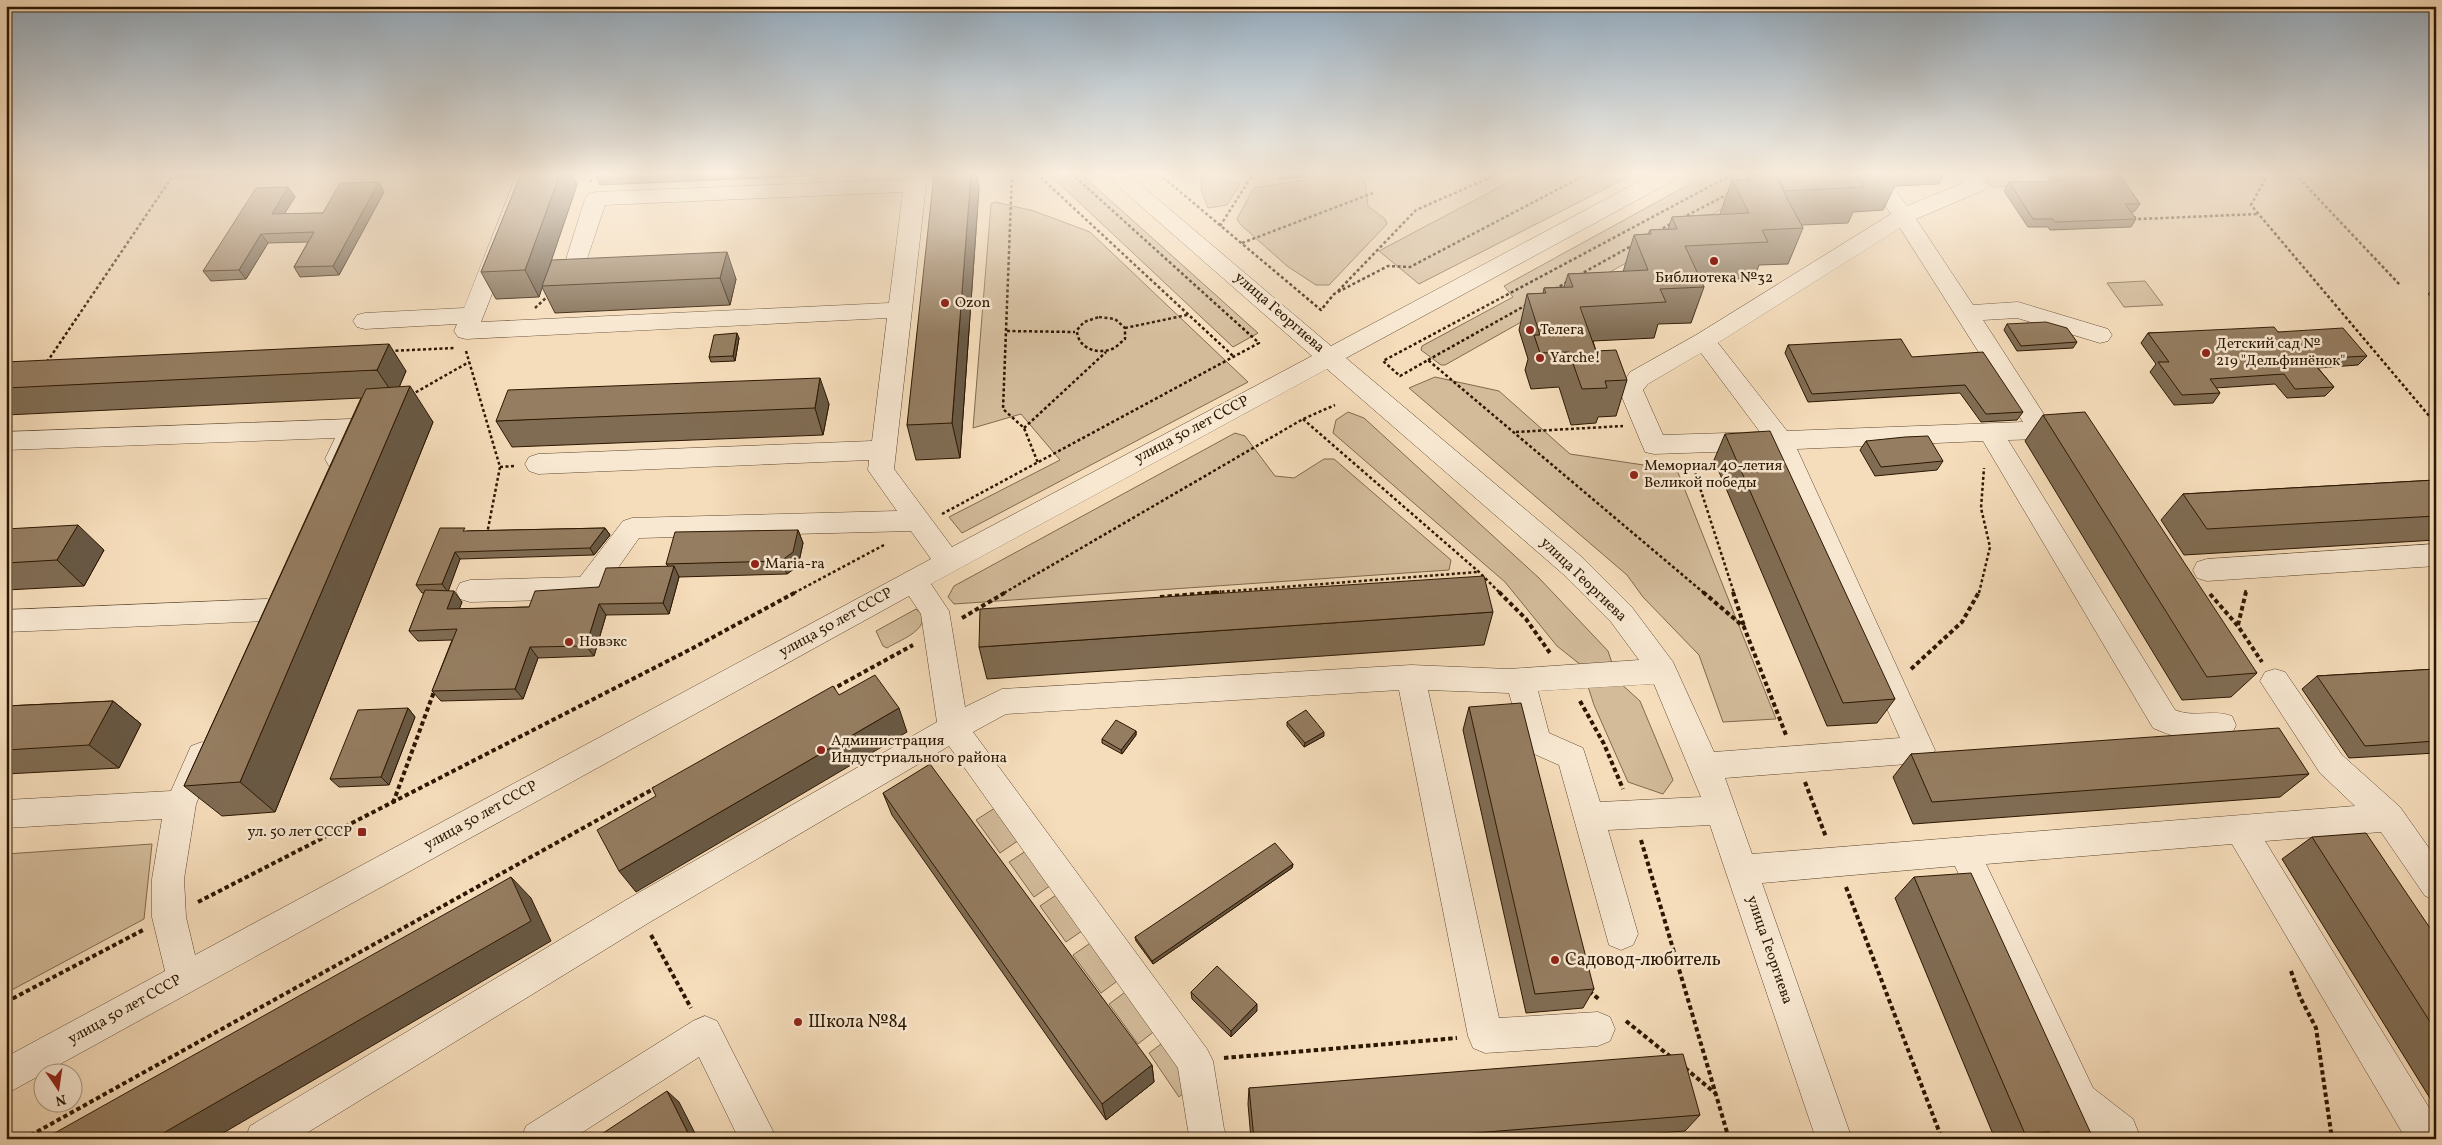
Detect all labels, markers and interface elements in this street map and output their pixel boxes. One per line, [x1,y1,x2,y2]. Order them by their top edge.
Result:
marker: Библиотека №32 [1708,255,1720,267]
street label: улица Георгиева [1229,268,1329,358]
place label: Библиотека №32 [1655,268,1773,289]
place label: Ozon [955,293,990,314]
marker: Ozon [939,297,951,309]
place label: Телега [1540,320,1584,341]
marker: Телега [1524,324,1536,336]
place label: Детский сад № 219 "Дельфинёнок" [2216,334,2345,372]
marker: Детский сад № 219 "Дельфинёнок" [2200,347,2212,359]
place label: Yarche! [1550,348,1601,369]
marker: Yarche! [1534,352,1546,364]
street label: улица 50 лет СССР [1131,391,1253,469]
place label: Мемориал 40-летия Великой победы [1644,456,1783,494]
marker: Мемориал 40-летия Великой победы [1628,469,1640,481]
street label: улица Георгиева [1535,533,1631,627]
place label: Maria-ra [765,554,825,575]
marker: Maria-ra [749,558,761,570]
street label: улица 50 лет СССР [775,583,897,663]
place label: Новэкс [579,632,627,653]
marker: Новэкс [563,636,575,648]
place label: Администрация Индустриального района [831,731,1007,769]
marker: Администрация Индустриального района [815,744,827,756]
street label: улица 50 лет СССР [420,776,542,856]
place label: ул. 50 лет СССР [247,822,352,843]
marker: ул. 50 лет СССР [356,826,368,838]
street label: улица Георгиева [1741,893,1797,1007]
place label: Садовод-любитель [1565,948,1721,973]
marker: Садовод-любитель [1549,954,1561,966]
street label: улица 50 лет СССР [64,970,186,1050]
place label: Школа №84 [808,1010,908,1035]
marker: Школа №84 [792,1016,804,1028]
north arrow [32,1062,82,1112]
text: N [53,1089,68,1110]

